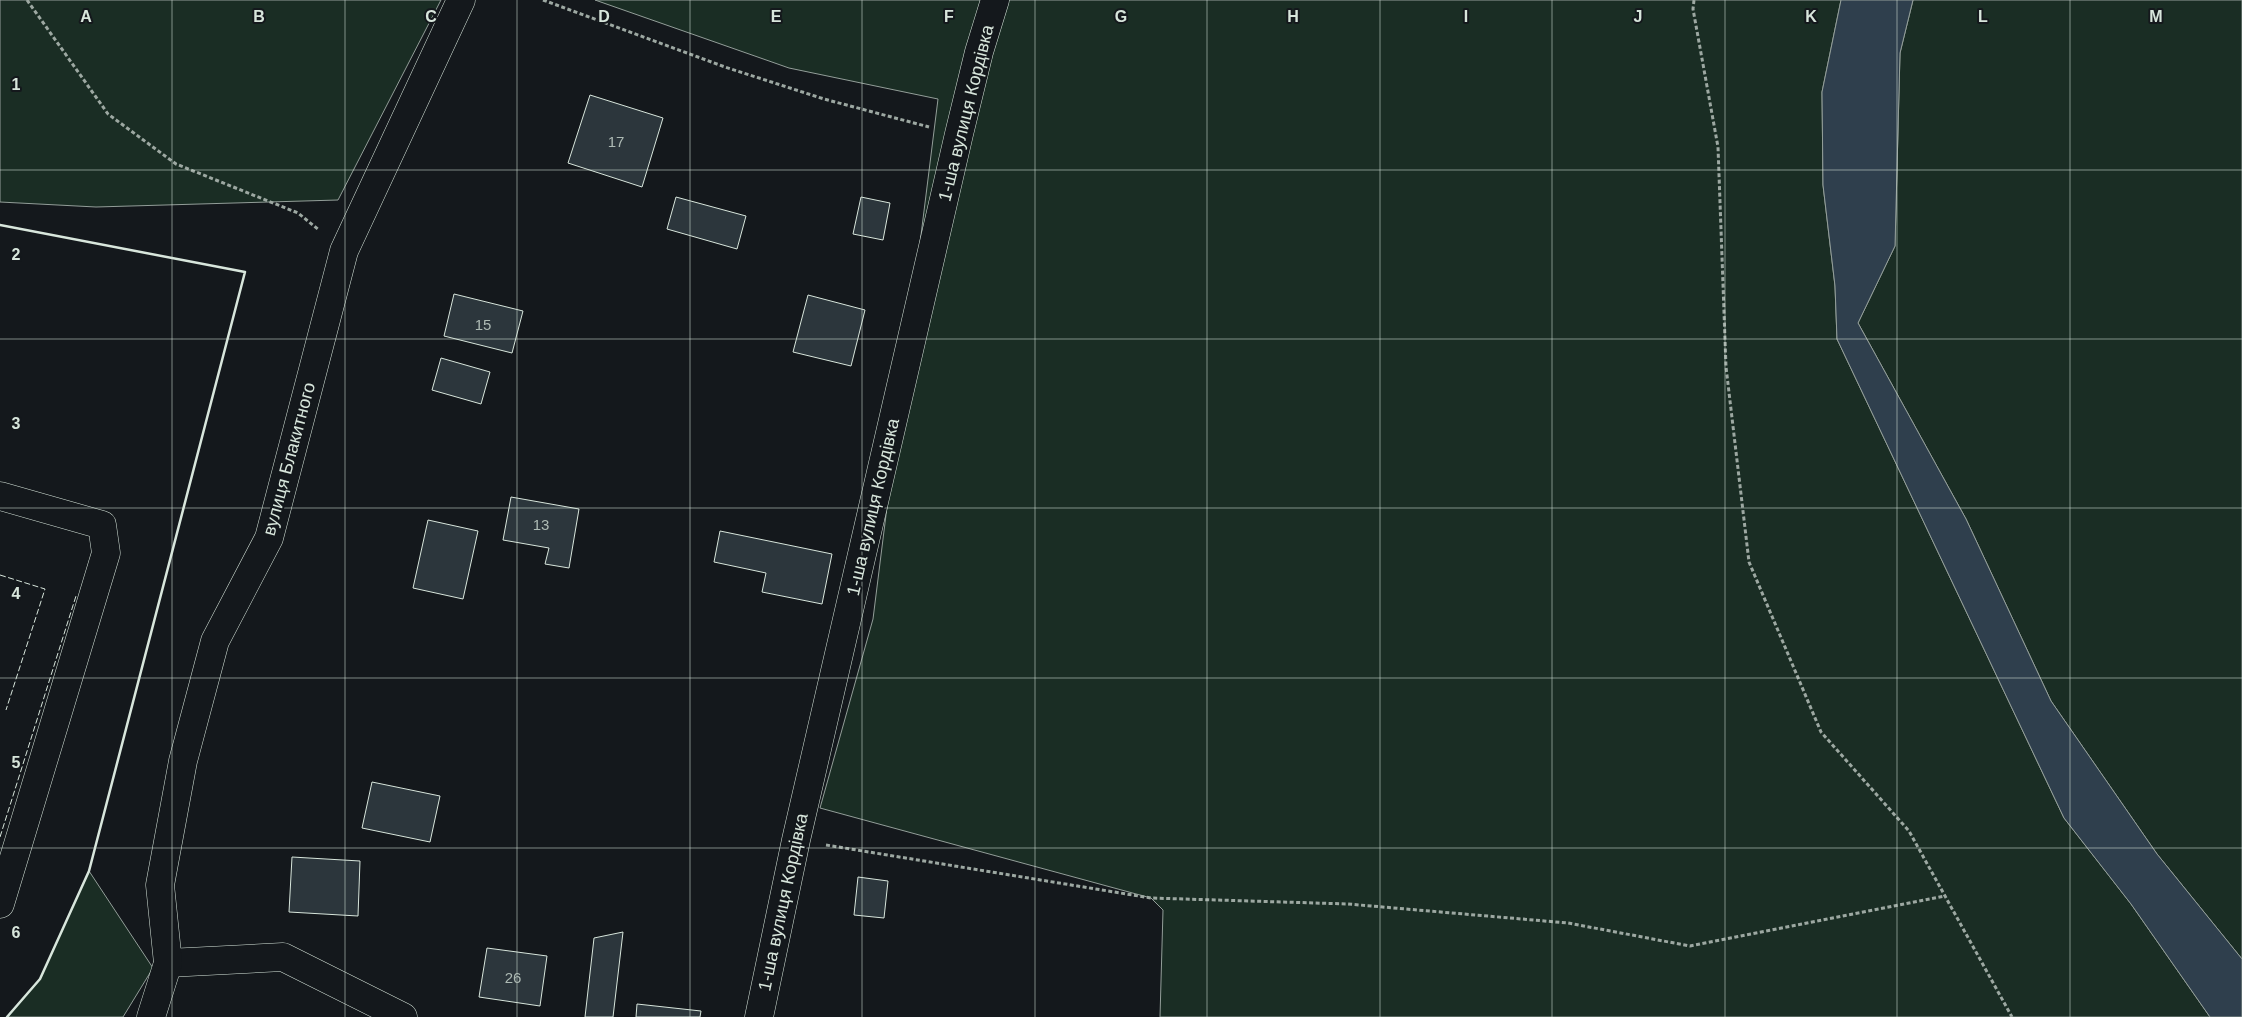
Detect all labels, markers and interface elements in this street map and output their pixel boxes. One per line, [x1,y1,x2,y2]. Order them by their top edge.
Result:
text: A [80,8,92,25]
text: B [253,8,265,25]
text: C [425,8,437,25]
text: D [598,8,610,25]
text: E [771,8,782,25]
text: F [944,8,954,25]
text: G [1115,8,1127,25]
text: H [1287,8,1299,25]
text: I [1464,8,1468,25]
text: J [1634,8,1642,25]
text: K [1805,8,1817,25]
text: L [1978,8,1988,25]
text: M [2149,8,2163,25]
street label: 1-ша вулиця Кордівка [934,22,998,203]
text: 1 [12,76,21,93]
house number: 17 [608,133,624,150]
text: 2 [12,246,21,263]
house number: 15 [475,316,491,333]
street label: вулиця Блакитного [259,380,319,538]
text: 3 [12,415,21,432]
street label: 1-ша вулиця Кордівка [843,415,903,598]
house number: 13 [533,516,549,533]
text: 4 [12,585,21,602]
text: 5 [12,754,21,771]
street label: 1-ша вулиця Кордівка [754,810,812,993]
text: 6 [12,924,21,941]
house number: 26 [505,969,521,986]

